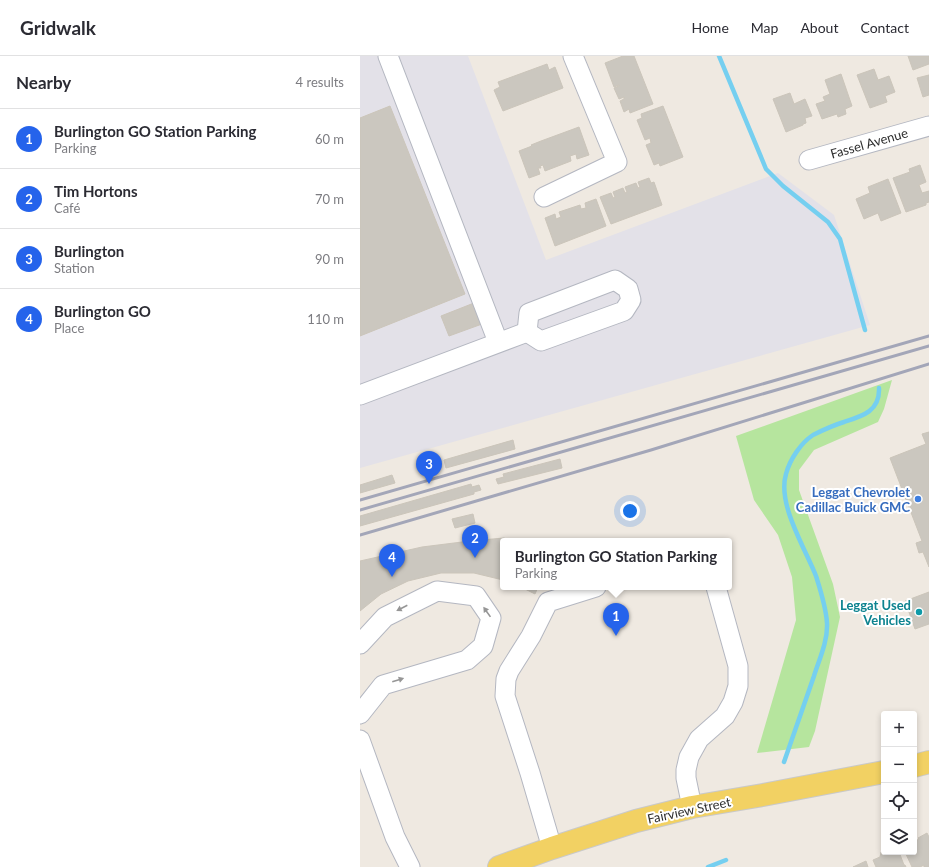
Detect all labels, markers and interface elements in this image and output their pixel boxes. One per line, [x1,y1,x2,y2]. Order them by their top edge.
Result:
text: Gridwalk [20,16,96,39]
text: Home [691,19,729,36]
text: Map [751,19,778,36]
text: About [800,19,838,36]
text: Contact [860,19,909,36]
text: Nearby [16,72,71,93]
text: 4 results [296,74,344,90]
text: Burlington GO Station Parking [54,122,256,140]
street label: Fassel Avenue [828,124,910,162]
text: 1 [25,131,33,147]
text: 60 m [315,131,344,147]
text: Parking [54,140,97,156]
text: Tim Hortons [54,182,138,200]
text: 2 [25,191,33,207]
text: 70 m [315,191,344,207]
text: Café [54,200,80,216]
text: Burlington [54,242,124,260]
text: 3 [25,251,33,267]
text: 90 m [315,251,344,267]
text: Station [54,260,94,276]
text: Burlington GO [54,302,151,320]
text: 4 [25,311,33,327]
text: 110 m [307,311,344,327]
text: Place [54,320,84,336]
pin: 3 [416,451,442,484]
place label: Leggat Chevrolet Cadillac Buick GMC [796,484,910,515]
marker: Leggat Chevrolet Cadillac Buick GMC [913,494,923,504]
your location [620,501,640,521]
pin: 2 [462,525,488,558]
popup [500,538,732,590]
pin: 4 [379,544,405,577]
text: Burlington GO Station Parking [515,547,717,565]
text: Parking [515,565,557,581]
place label: Leggat Used Vehicles [840,597,911,628]
pin: 1 [603,603,629,636]
one-way arrow [396,605,408,611]
one-way arrow [483,606,491,617]
marker: Leggat Used Vehicles [914,607,924,617]
one-way arrow [392,677,404,683]
map controls [881,711,917,855]
button: + [881,711,917,747]
button: − [881,747,917,783]
button: locate [881,783,917,819]
street label: Fairview Street [646,793,733,827]
button: layers [881,819,917,855]

